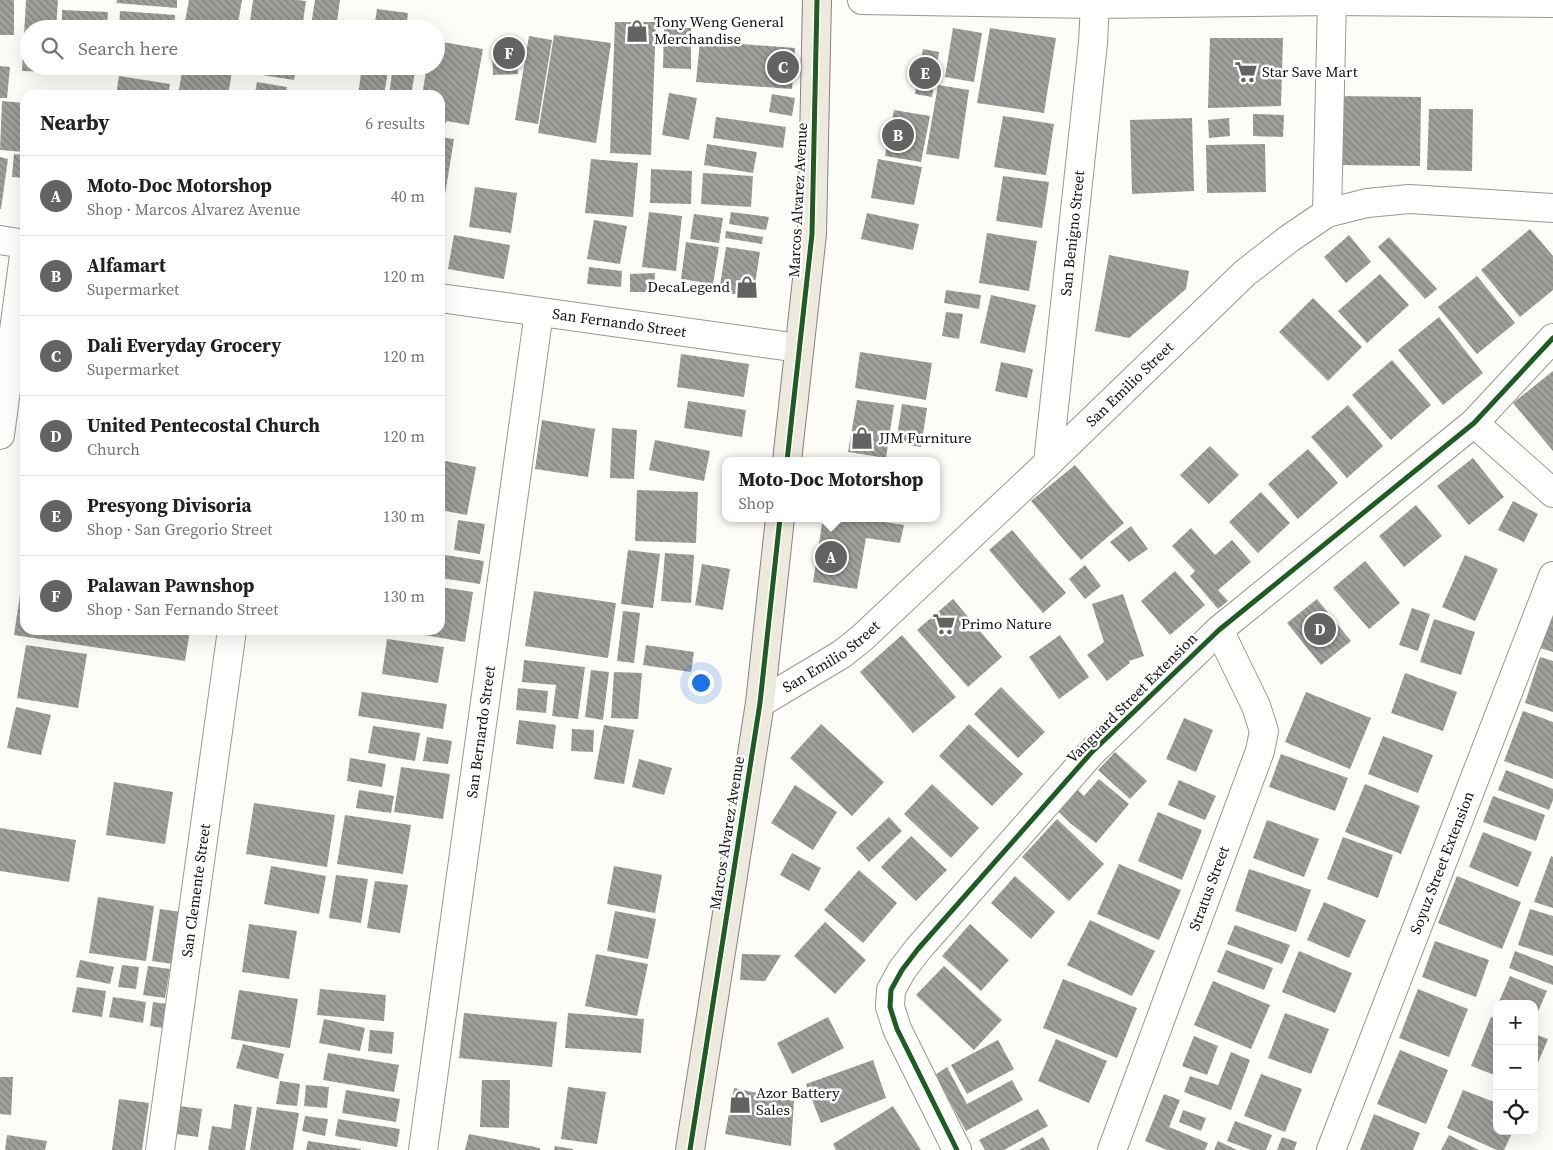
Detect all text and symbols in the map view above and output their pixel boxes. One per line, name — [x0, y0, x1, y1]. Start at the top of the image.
place label: Tony Weng General Merchandise — [654, 11, 784, 49]
shop icon: Tony Weng General Merchandise — [624, 18, 650, 44]
search box — [20, 20, 445, 75]
icon: search — [38, 34, 66, 62]
pin: F — [493, 34, 525, 72]
text: Search here — [78, 35, 178, 61]
pin: C — [767, 48, 799, 86]
pin: E — [909, 54, 941, 92]
supermarket icon: Star Save Mart — [1233, 59, 1259, 85]
place label: Star Save Mart — [1262, 61, 1358, 82]
text: Nearby — [40, 108, 110, 137]
text: 6 results — [365, 112, 425, 134]
pin: B — [882, 116, 914, 154]
street label: Marcos Alvarez Avenue — [783, 122, 812, 278]
street label: San Benigno Street — [1055, 169, 1089, 297]
text: Moto-Doc Motorshop — [87, 172, 272, 198]
text: A — [51, 185, 61, 207]
text: 40 m — [391, 185, 425, 207]
text: Shop · Marcos Alvarez Avenue — [87, 198, 300, 220]
text: Alfamart — [87, 252, 166, 278]
text: B — [51, 265, 61, 287]
text: 120 m — [383, 265, 425, 287]
shop icon: DecaLegend — [734, 274, 760, 300]
place label: DecaLegend — [647, 276, 730, 297]
text: Supermarket — [87, 278, 179, 300]
street label: San Fernando Street — [551, 303, 688, 342]
text: Dali Everyday Grocery — [87, 332, 281, 358]
street label: San Emilio Street — [1081, 337, 1178, 431]
text: C — [51, 345, 61, 367]
text: 120 m — [383, 345, 425, 367]
text: Supermarket — [87, 358, 179, 380]
text: United Pentecostal Church — [87, 412, 320, 438]
text: D — [50, 425, 62, 447]
text: 120 m — [383, 425, 425, 447]
shop icon: JJM Furniture — [849, 425, 875, 451]
place label: JJM Furniture — [878, 427, 972, 448]
text: Church — [87, 438, 140, 460]
popup — [722, 457, 940, 522]
text: Moto-Doc Motorshop — [739, 466, 923, 492]
text: Presyong Divisoria — [87, 492, 252, 518]
text: Shop — [739, 492, 774, 514]
text: E — [51, 505, 61, 527]
text: 130 m — [383, 505, 425, 527]
text: Shop · San Gregorio Street — [87, 518, 273, 540]
pin: A — [815, 538, 847, 576]
text: Palawan Pawnshop — [87, 572, 254, 598]
text: F — [51, 585, 61, 607]
text: 130 m — [383, 585, 425, 607]
text: Shop · San Fernando Street — [87, 598, 278, 620]
pin: D — [1304, 610, 1336, 648]
supermarket icon: Primo Nature — [931, 611, 957, 637]
place label: Primo Nature — [961, 613, 1052, 634]
street label: San Emilio Street — [778, 615, 884, 697]
street label: Vanguard Street Extension — [1062, 628, 1202, 768]
street label: San Bernardo Street — [461, 664, 500, 799]
your location — [688, 670, 714, 696]
street label: Marcos Alvarez Avenue — [704, 754, 749, 911]
street label: Soyuz Street Extension — [1404, 788, 1479, 937]
street label: San Clemente Street — [176, 822, 215, 958]
street label: Stratus Street — [1183, 843, 1234, 933]
map controls — [1493, 1000, 1538, 1135]
button: + — [1493, 1000, 1538, 1045]
button: − — [1493, 1045, 1538, 1090]
place label: Azor Battery Sales — [756, 1082, 840, 1120]
shop icon: Azor Battery Sales — [727, 1089, 753, 1115]
button: locate — [1493, 1090, 1538, 1135]

